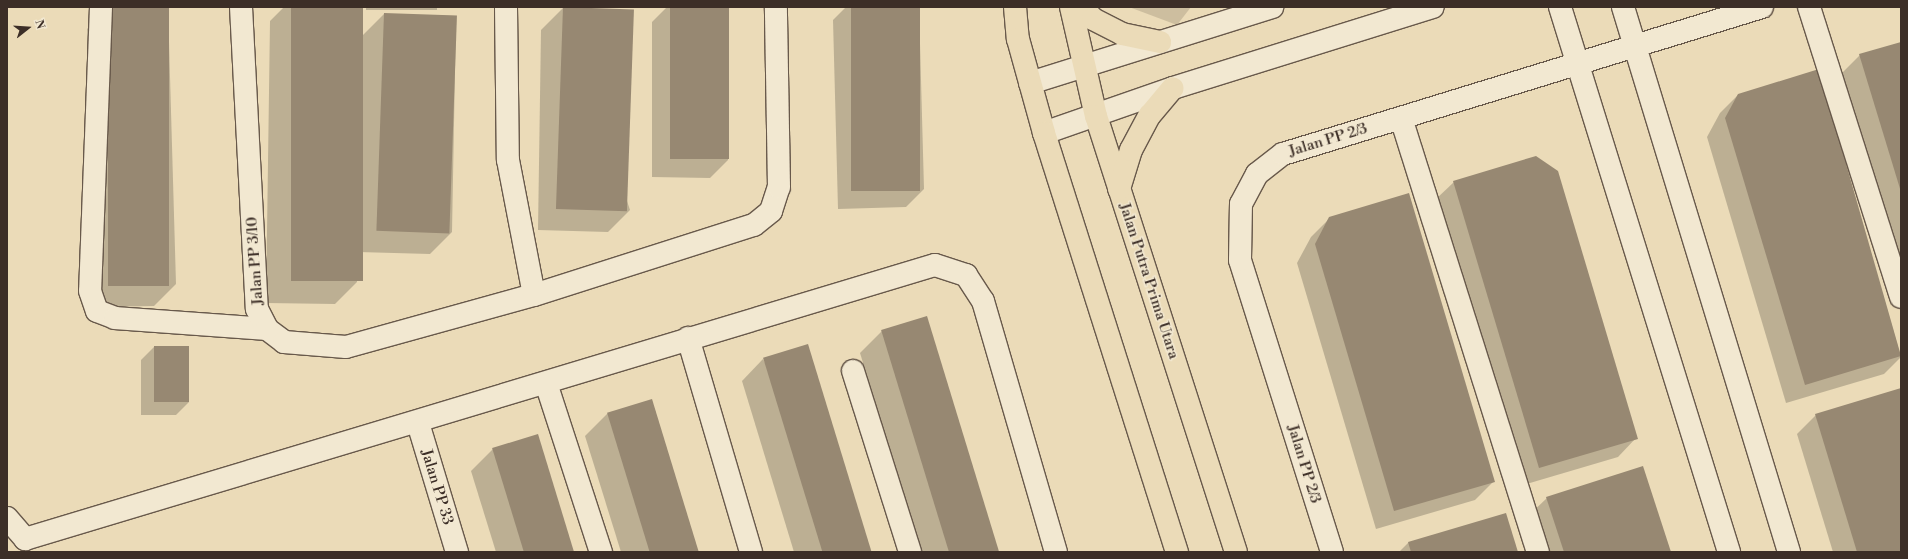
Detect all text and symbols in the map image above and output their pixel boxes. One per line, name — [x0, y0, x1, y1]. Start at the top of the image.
north arrow — [8, 8, 48, 48]
text: N — [32, 18, 47, 31]
street label: Jalan PP 2/3 — [1286, 120, 1370, 160]
street label: Jalan Putra Prima Utara — [1115, 201, 1183, 361]
street label: Jalan PP 3/10 — [243, 216, 267, 306]
street label: Jalan PP 2/3 — [1284, 422, 1324, 506]
street label: Jalan PP 33 — [417, 447, 457, 527]

